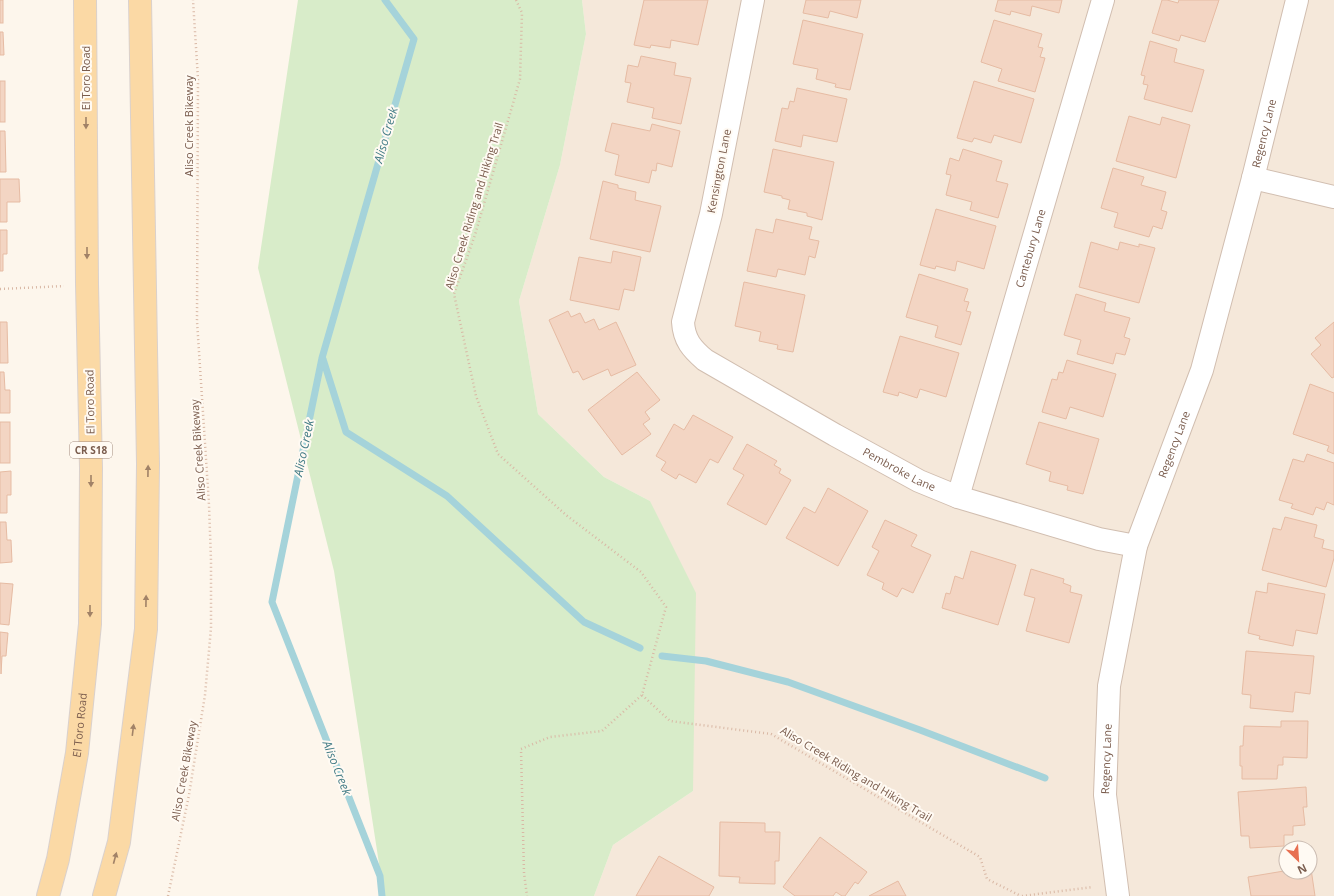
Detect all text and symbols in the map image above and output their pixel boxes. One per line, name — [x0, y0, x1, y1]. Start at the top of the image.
street label: El Toro Road — [78, 46, 93, 110]
street label: Aliso Creek Bikeway — [181, 75, 196, 177]
street label: Regency Lane — [1248, 97, 1279, 169]
water label: Aliso Creek — [369, 104, 402, 166]
one-way arrow — [83, 117, 89, 130]
street label: Aliso Creek Riding and Hiking Trail — [441, 120, 506, 291]
street label: Kensington Lane — [703, 128, 734, 214]
street label: Cantebury Lane — [1012, 207, 1049, 289]
one-way arrow — [84, 247, 90, 260]
street label: El Toro Road — [81, 370, 98, 434]
street label: Aliso Creek Bikeway — [186, 398, 209, 501]
street label: Regency Lane — [1154, 409, 1193, 480]
water label: Aliso Creek — [289, 417, 318, 479]
road number: CR S18 — [70, 442, 112, 458]
street label: Pembroke Lane — [860, 444, 938, 494]
one-way arrow — [145, 464, 151, 477]
one-way arrow — [88, 475, 94, 488]
one-way arrow — [143, 594, 149, 607]
one-way arrow — [87, 605, 93, 618]
street label: El Toro Road — [68, 692, 90, 759]
street label: Aliso Creek Bikeway — [167, 719, 200, 822]
street label: Aliso Creek Riding and Hiking Trail — [778, 722, 935, 825]
street label: Regency Lane — [1097, 723, 1115, 794]
one-way arrow — [130, 724, 136, 736]
water label: Aliso Creek — [318, 737, 357, 799]
north arrow — [1278, 840, 1318, 880]
one-way arrow — [112, 852, 118, 865]
text: N — [1295, 861, 1310, 878]

